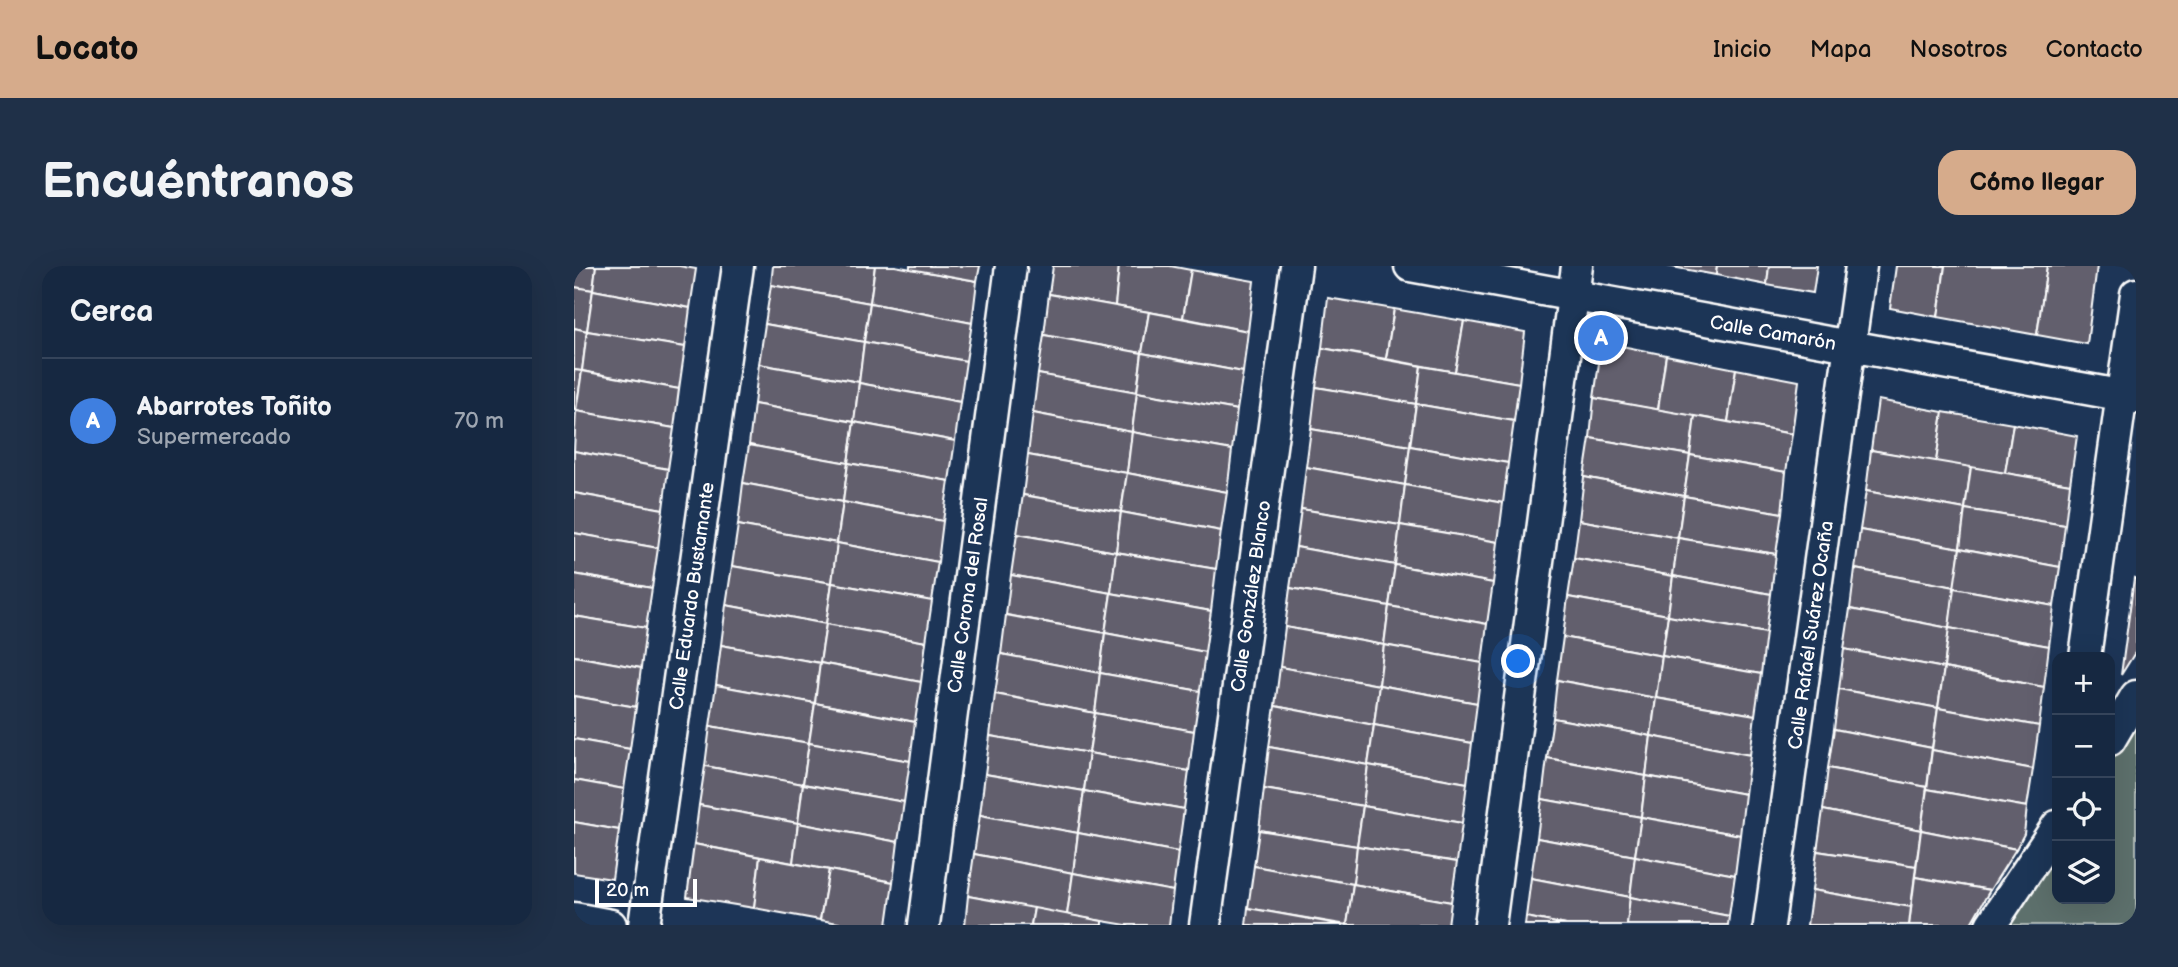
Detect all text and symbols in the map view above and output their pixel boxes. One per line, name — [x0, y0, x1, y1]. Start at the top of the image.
text: Locato — [35, 29, 139, 69]
text: Inicio — [1713, 35, 1772, 64]
text: Mapa — [1810, 35, 1872, 64]
text: Nosotros — [1910, 35, 2007, 64]
text: Contacto — [2045, 35, 2143, 64]
button: Cómo llegar — [1938, 150, 2136, 215]
text: Encuéntranos — [42, 153, 354, 212]
text: Cerca — [70, 294, 153, 330]
street label: Calle Camarón — [1708, 311, 1838, 356]
pin: A — [1578, 312, 1624, 364]
text: Abarrotes Toñito — [137, 392, 332, 423]
text: A — [86, 407, 100, 435]
text: 70 m — [454, 407, 504, 435]
text: Supermercado — [137, 423, 291, 451]
street label: Calle Eduardo Bustamante — [665, 481, 720, 712]
street label: Calle Corona del Rosal — [943, 496, 994, 695]
street label: Calle González Blanco — [1227, 499, 1276, 694]
street label: Calle Rafaél Suárez Ocaña — [1784, 519, 1839, 751]
your location — [1501, 644, 1535, 678]
map controls — [2052, 652, 2115, 904]
button: + — [2052, 652, 2115, 715]
button: − — [2052, 715, 2115, 778]
button: locate — [2052, 778, 2115, 841]
button: layers — [2052, 841, 2115, 904]
scale bar — [595, 876, 696, 908]
text: 20 m — [606, 879, 649, 902]

